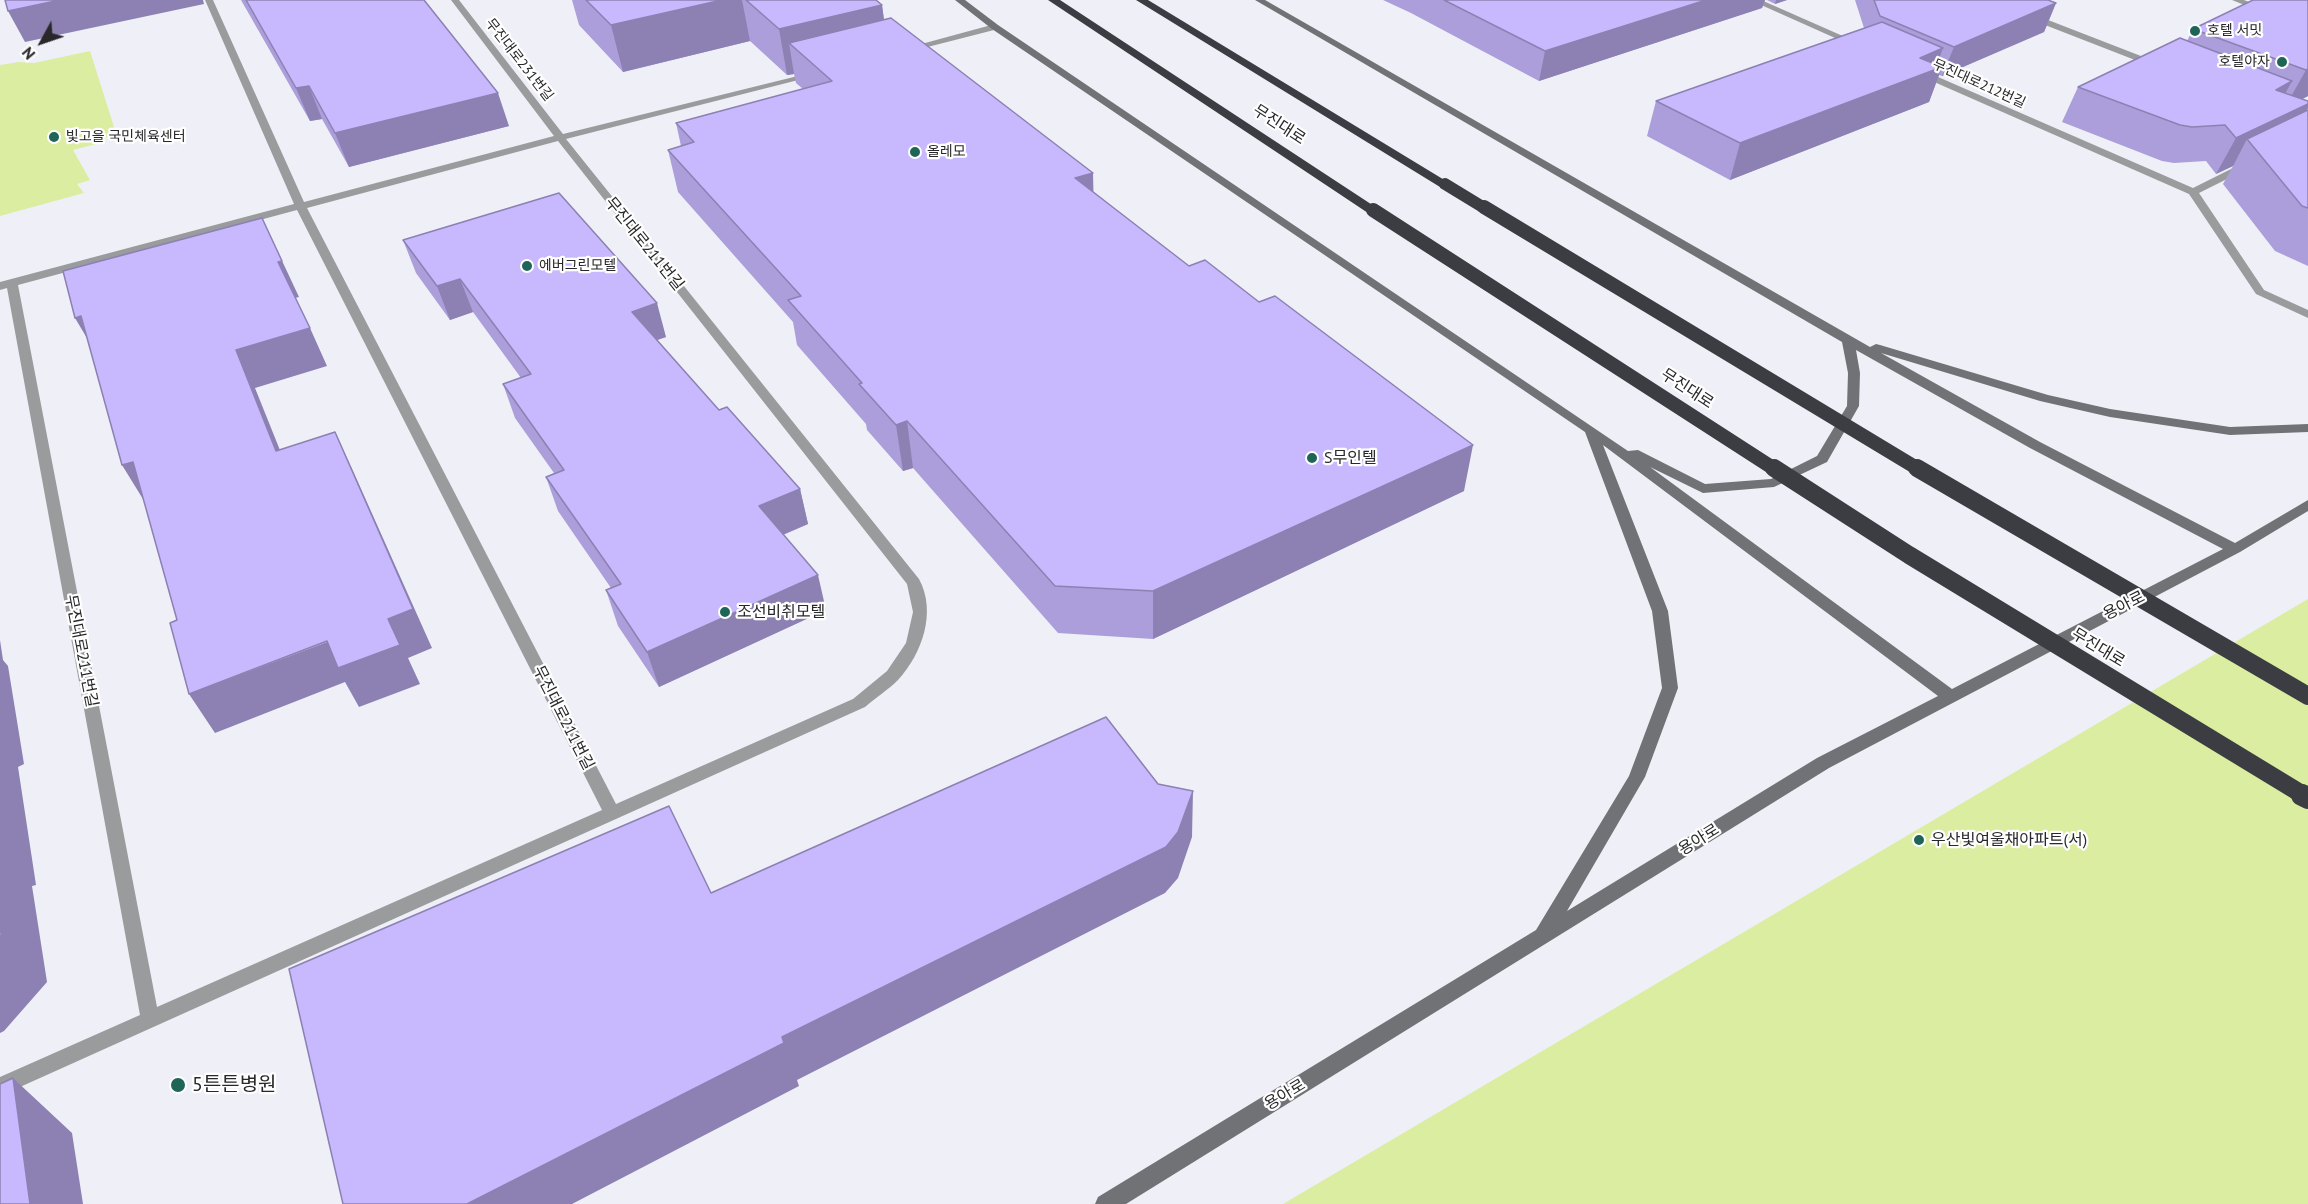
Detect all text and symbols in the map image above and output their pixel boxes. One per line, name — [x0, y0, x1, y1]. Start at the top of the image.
north arrow — [12, 12, 72, 72]
street label: 무진대로231번길 — [482, 15, 556, 105]
place label: 호텔 서밋 — [2207, 23, 2262, 39]
marker: 호텔 서밋 — [2188, 24, 2202, 38]
text: N — [17, 43, 39, 64]
place label: 호텔야자 — [2218, 54, 2270, 70]
marker: 호텔야자 — [2275, 55, 2289, 69]
street label: 무진대로212번길 — [1930, 56, 2028, 112]
street label: 무진대로 — [1249, 101, 1309, 149]
place label: 빛고을 국민체육센터 — [66, 129, 186, 145]
marker: 빛고을 국민체육센터 — [47, 130, 61, 144]
place label: 올레모 — [927, 144, 966, 160]
marker: 올레모 — [908, 145, 922, 159]
street label: 무진대로211번길 — [601, 193, 687, 295]
place label: 에버그린모텔 — [539, 258, 616, 274]
marker: 에버그린모텔 — [520, 259, 534, 273]
street label: 무진대로 — [1657, 365, 1717, 413]
place label: S무인텔 — [1324, 448, 1377, 468]
marker: S무인텔 — [1305, 451, 1319, 465]
street label: 용아로 — [2100, 587, 2148, 625]
street label: 무진대로211번길 — [61, 593, 101, 709]
place label: 조선비취모텔 — [737, 602, 825, 622]
marker: 조선비취모텔 — [718, 605, 732, 619]
street label: 무진대로 — [2068, 625, 2128, 671]
street label: 무진대로211번길 — [528, 663, 598, 773]
street label: 용아로 — [1675, 820, 1723, 860]
place label: 우산빛여울채아파트(서) — [1931, 830, 2087, 850]
marker: 우산빛여울채아파트(서) — [1912, 833, 1926, 847]
place label: 5튼튼병원 — [192, 1073, 276, 1097]
street label: 용아로 — [1261, 1075, 1309, 1115]
marker: 5튼튼병원 — [169, 1076, 187, 1094]

